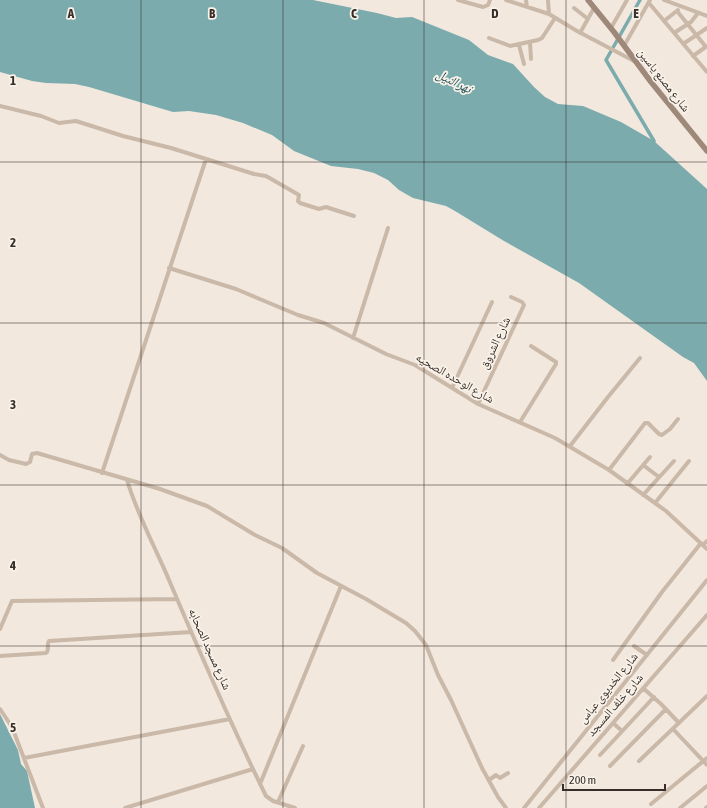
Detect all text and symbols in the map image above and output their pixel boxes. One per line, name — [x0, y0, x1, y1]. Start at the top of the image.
text: A — [67, 6, 75, 21]
text: B — [209, 6, 216, 21]
text: C — [351, 6, 357, 21]
text: D — [491, 6, 499, 21]
text: E — [633, 6, 639, 21]
street label: شارع مصنع ياسين — [634, 46, 693, 115]
water label: نهر النيل — [433, 66, 476, 98]
text: 1 — [10, 73, 16, 88]
text: 2 — [10, 235, 16, 250]
street label: شارع الشروق — [477, 315, 514, 372]
street label: شارع الوحده الصحيه — [413, 350, 497, 407]
text: 3 — [10, 397, 16, 412]
text: 4 — [9, 558, 16, 573]
street label: شارع مسجد الصحابه — [185, 606, 234, 692]
street label: شارع الخديوى عباس — [575, 650, 642, 727]
street label: شارع خلف المسجد — [584, 671, 647, 740]
text: 5 — [10, 720, 16, 735]
scale bar — [563, 766, 665, 792]
text: 200 m — [569, 773, 596, 787]

